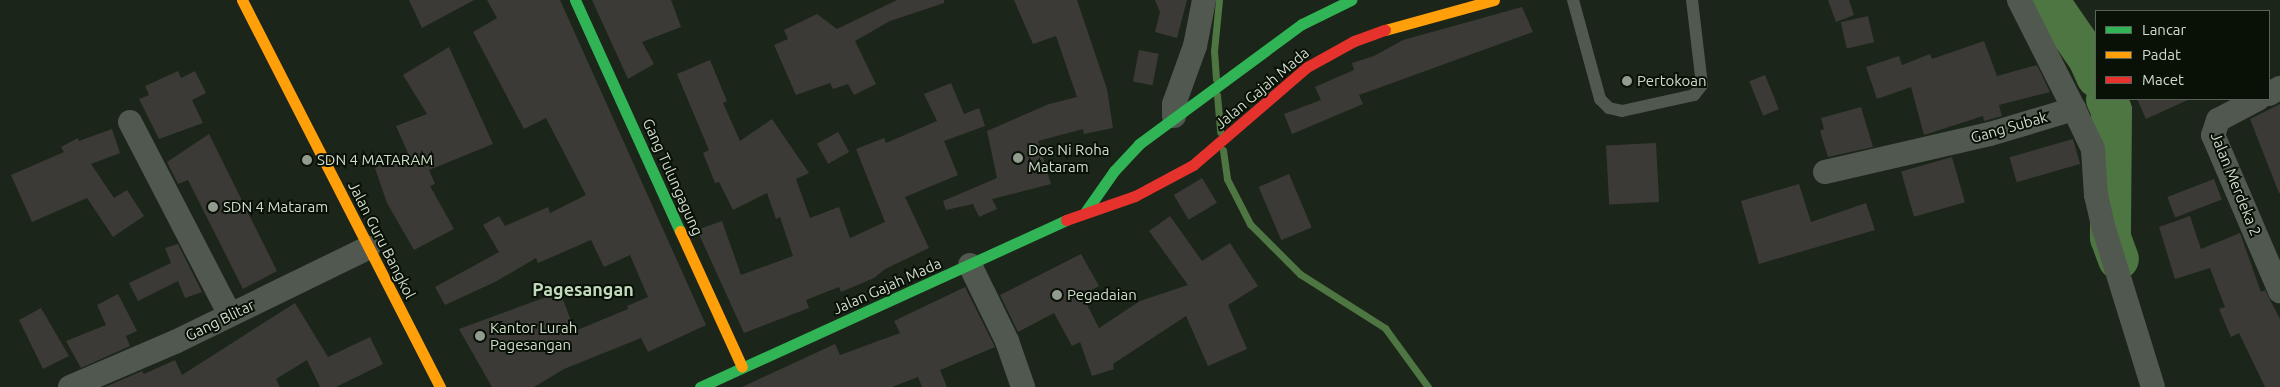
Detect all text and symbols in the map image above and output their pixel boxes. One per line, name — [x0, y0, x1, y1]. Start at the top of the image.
legend — [2095, 10, 2270, 100]
text: Lancar — [2142, 21, 2186, 38]
street label: Jalan Gajah Mada — [1211, 44, 1313, 132]
text: Padat — [2142, 46, 2181, 63]
text: Macet — [2142, 71, 2184, 88]
place label: Pertokoan — [1637, 72, 1707, 90]
marker: Pertokoan — [1621, 75, 1633, 87]
street label: Gang Subak — [1969, 107, 2049, 147]
street label: Gang Tulungagung — [639, 116, 707, 238]
street label: Jalan Merdeka 2 — [2207, 130, 2265, 238]
place label: Dos Ni Roha Mataram — [1028, 140, 1109, 175]
place label: SDN 4 MATARAM — [317, 151, 433, 169]
marker: Dos Ni Roha Mataram — [1012, 152, 1024, 164]
marker: SDN 4 MATARAM — [301, 154, 313, 166]
street label: Jalan Guru Bangkol — [345, 178, 419, 302]
place label: SDN 4 Mataram — [223, 198, 328, 216]
marker: SDN 4 Mataram — [207, 201, 219, 213]
street label: Jalan Gajah Mada — [830, 254, 944, 318]
district label: Pagesangan — [532, 278, 634, 300]
place label: Pegadaian — [1067, 286, 1137, 304]
marker: Pegadaian — [1051, 289, 1063, 301]
street label: Gang Blitar — [183, 296, 257, 344]
place label: Kantor Lurah Pagesangan — [490, 318, 577, 353]
marker: Kantor Lurah Pagesangan — [474, 330, 486, 342]

